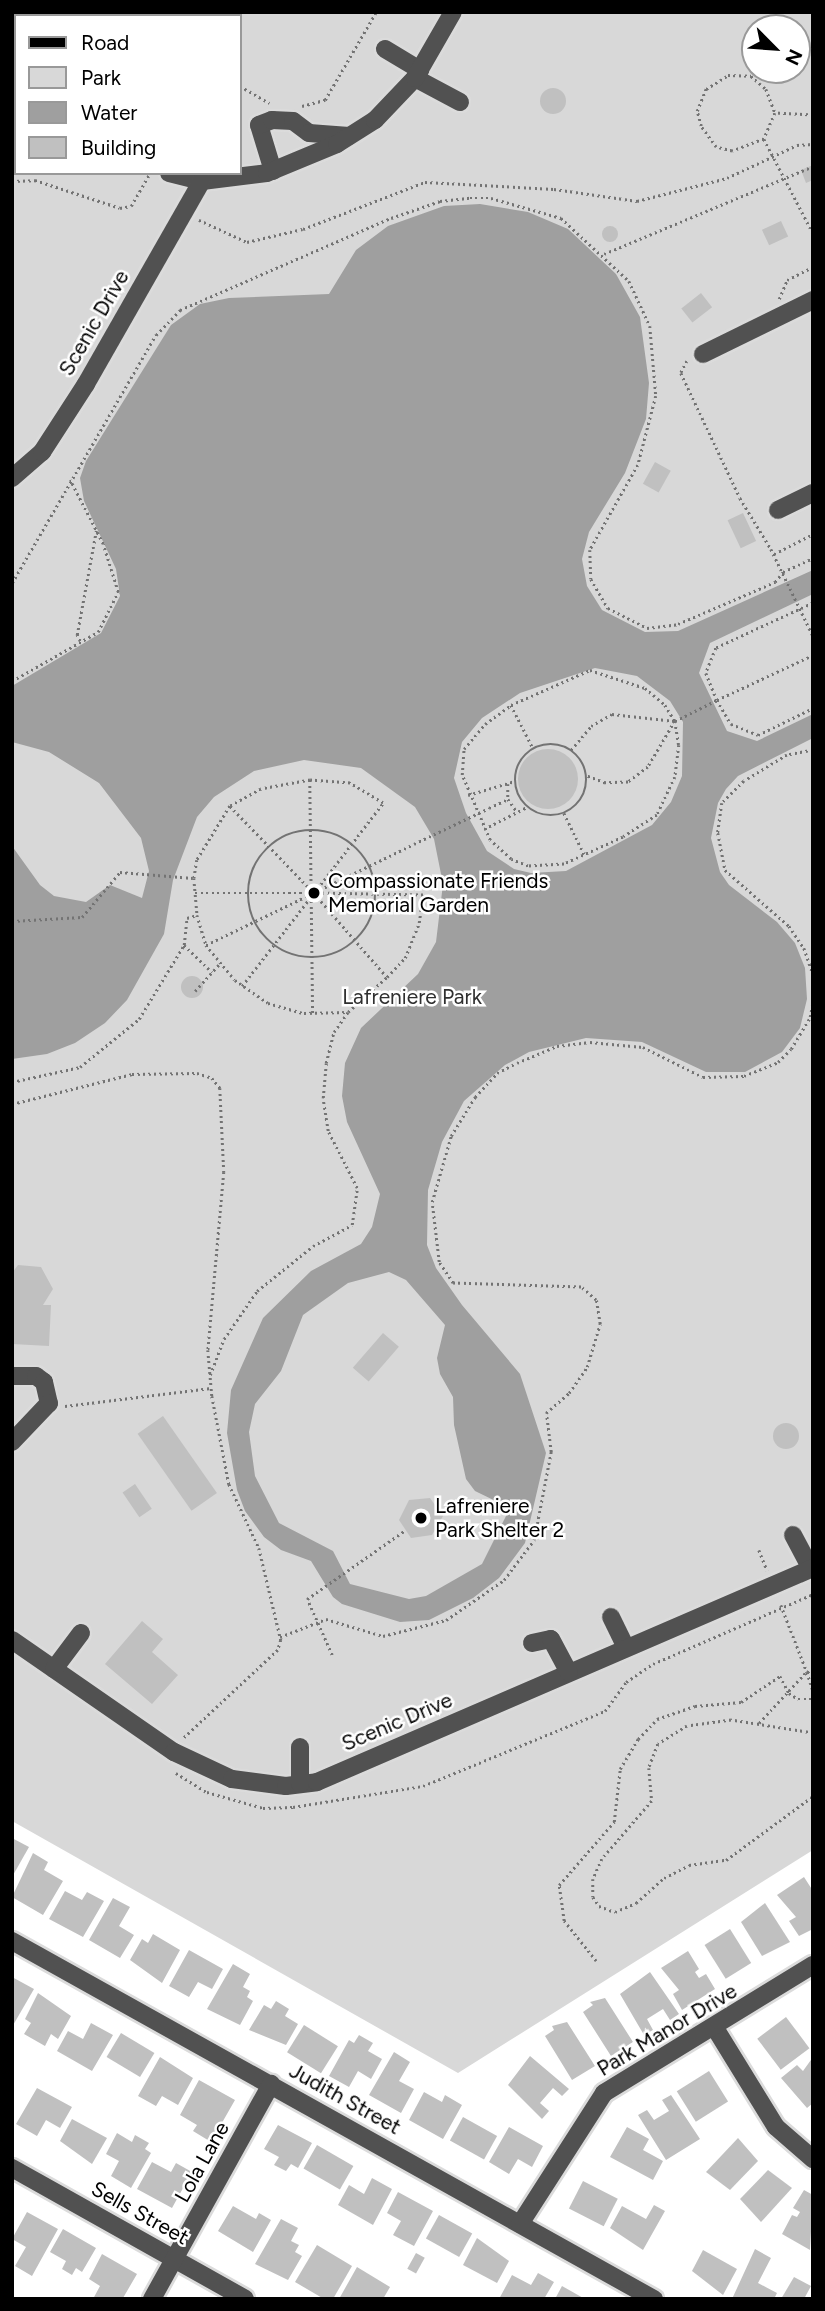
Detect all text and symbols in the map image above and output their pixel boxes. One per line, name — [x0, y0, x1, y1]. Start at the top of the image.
legend — [14, 14, 242, 175]
north arrow — [741, 14, 811, 84]
text: Road — [81, 30, 129, 55]
text: N — [780, 46, 807, 69]
text: Park — [81, 65, 121, 90]
text: Water — [81, 100, 137, 125]
text: Building — [81, 135, 156, 160]
street label: Scenic Drive — [54, 266, 134, 380]
place label: Compassionate Friends Memorial Garden — [328, 868, 548, 918]
marker: Compassionate Friends Memorial Garden — [306, 885, 322, 901]
park label: Lafreniere Park — [342, 984, 482, 1010]
place label: Lafreniere Park Shelter 2 — [435, 1493, 564, 1543]
marker: Lafreniere Park Shelter 2 — [413, 1510, 429, 1526]
street label: Scenic Drive — [338, 1687, 456, 1757]
street label: Park Manor Drive — [593, 1978, 741, 2082]
street label: Judith Street — [285, 2058, 405, 2140]
street label: Lola Lane — [170, 2117, 234, 2207]
street label: Sells Street — [87, 2176, 193, 2250]

